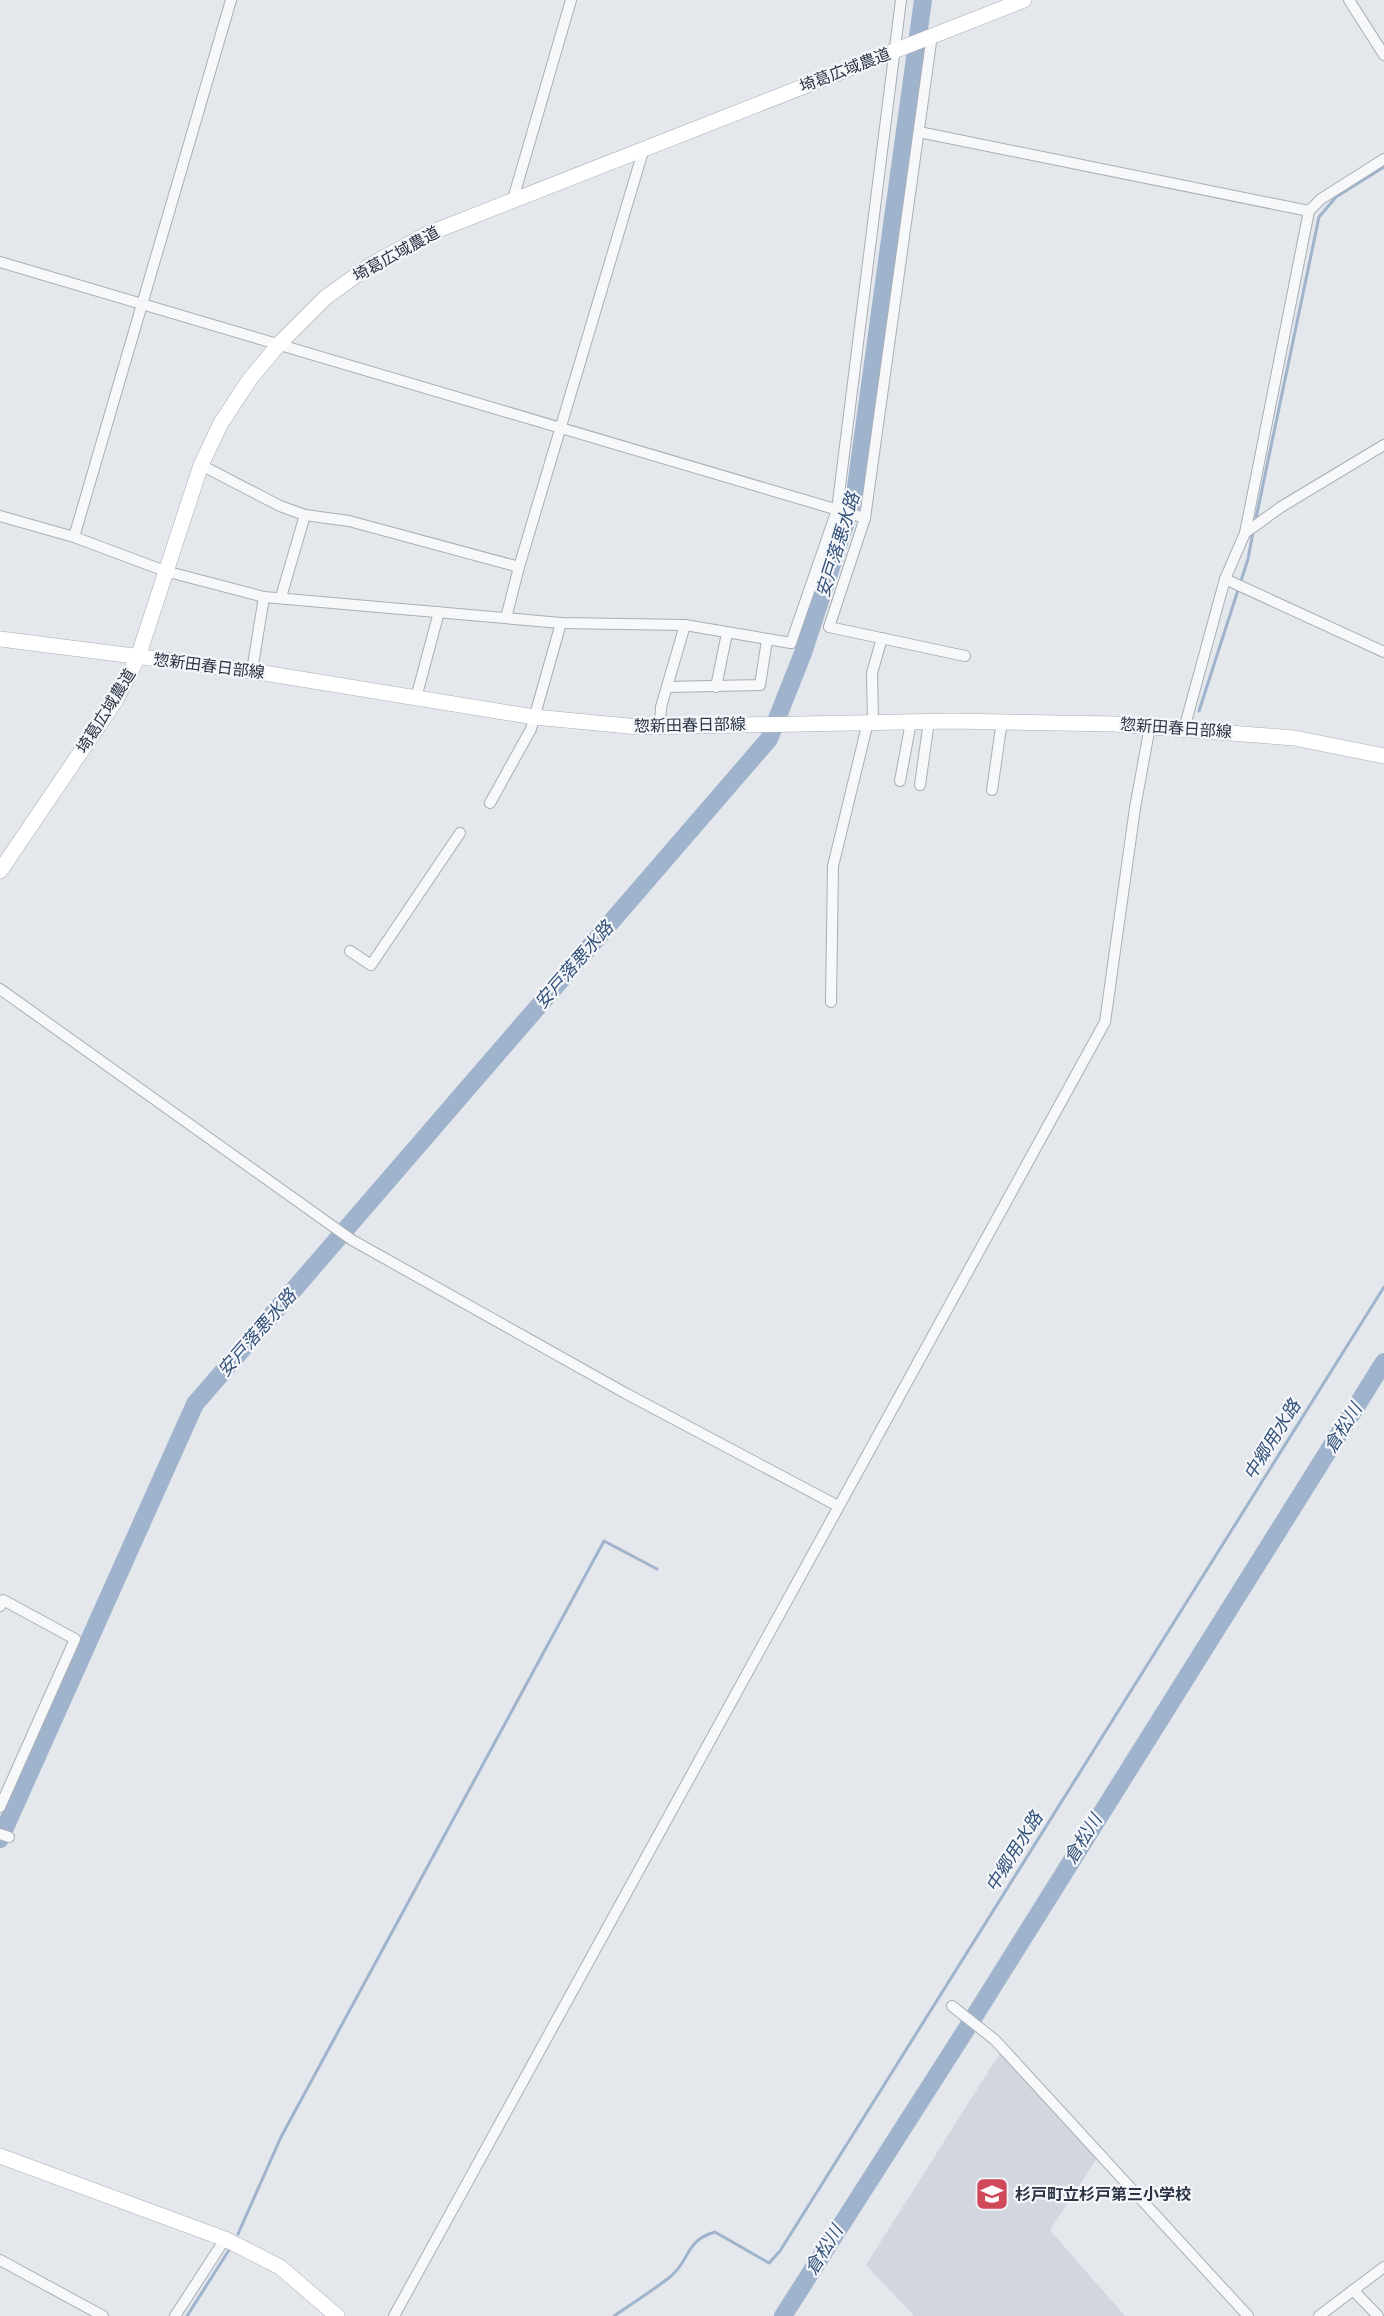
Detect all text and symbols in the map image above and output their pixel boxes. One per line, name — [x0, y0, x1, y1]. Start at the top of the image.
street label: 埼葛広域農道 — [797, 45, 893, 95]
street label: 埼葛広域農道 — [350, 223, 442, 285]
water label: 安戸落悪水路 — [813, 489, 864, 600]
street label: 惣新田春日部線 — [152, 651, 266, 681]
street label: 埼葛広域農道 — [73, 666, 139, 756]
street label: 惣新田春日部線 — [634, 716, 746, 734]
street label: 惣新田春日部線 — [1120, 716, 1232, 740]
water label: 安戸落悪水路 — [531, 916, 618, 1012]
water label: 安戸落悪水路 — [214, 1284, 301, 1380]
water label: 中郷用水路 — [1240, 1395, 1305, 1483]
water label: 倉松川 — [1320, 1398, 1367, 1456]
water label: 中郷用水路 — [982, 1807, 1047, 1895]
water label: 倉松川 — [1060, 1809, 1107, 1867]
school or university icon: 杉戸町立杉戸第三小学校 — [974, 2176, 1010, 2212]
place label: 杉戸町立杉戸第三小学校 — [1015, 2186, 1191, 2203]
water label: 倉松川 — [801, 2220, 848, 2278]

